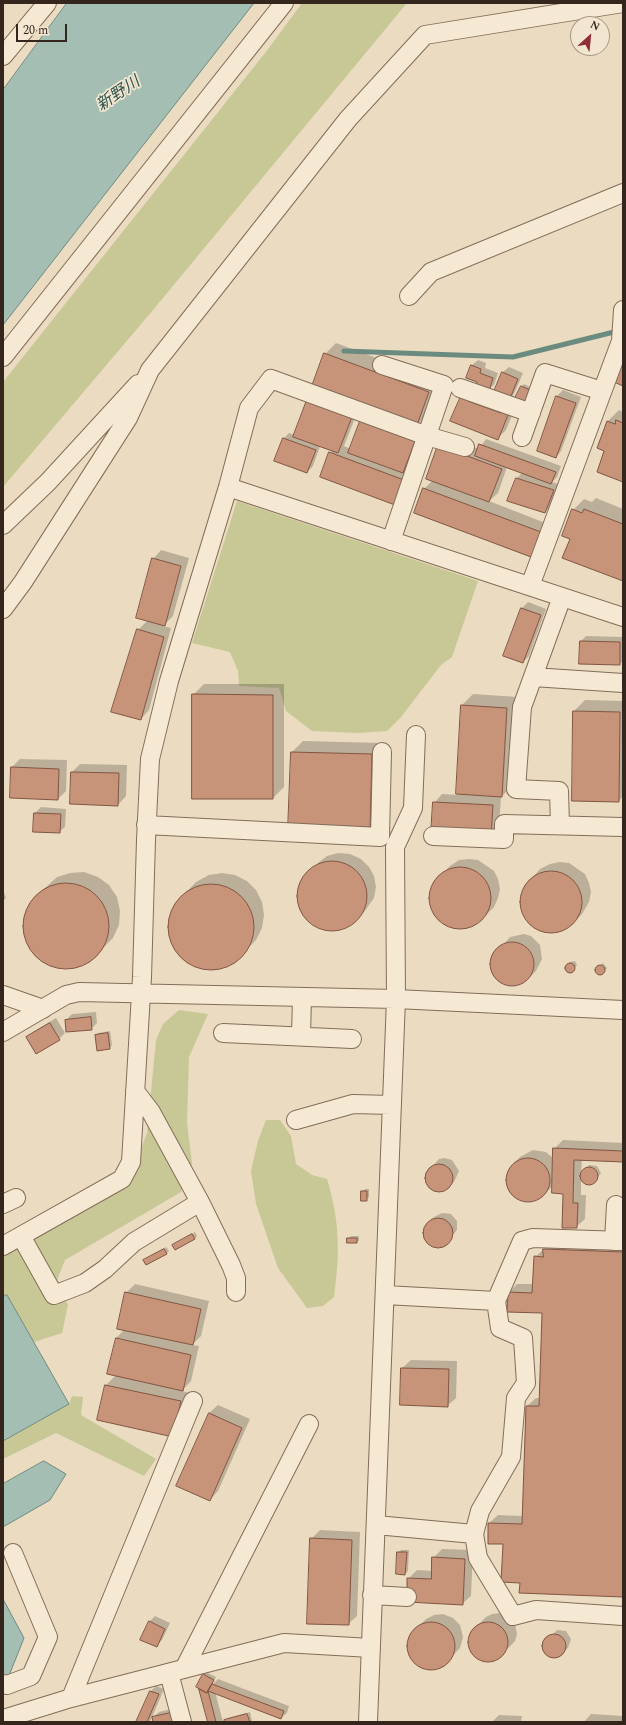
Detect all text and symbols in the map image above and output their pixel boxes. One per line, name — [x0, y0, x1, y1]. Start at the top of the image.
scale bar — [18, 16, 69, 42]
north arrow — [570, 16, 610, 56]
text: N — [587, 16, 603, 35]
text: 20 m — [23, 21, 48, 40]
water label: 新野川 — [94, 74, 144, 116]

